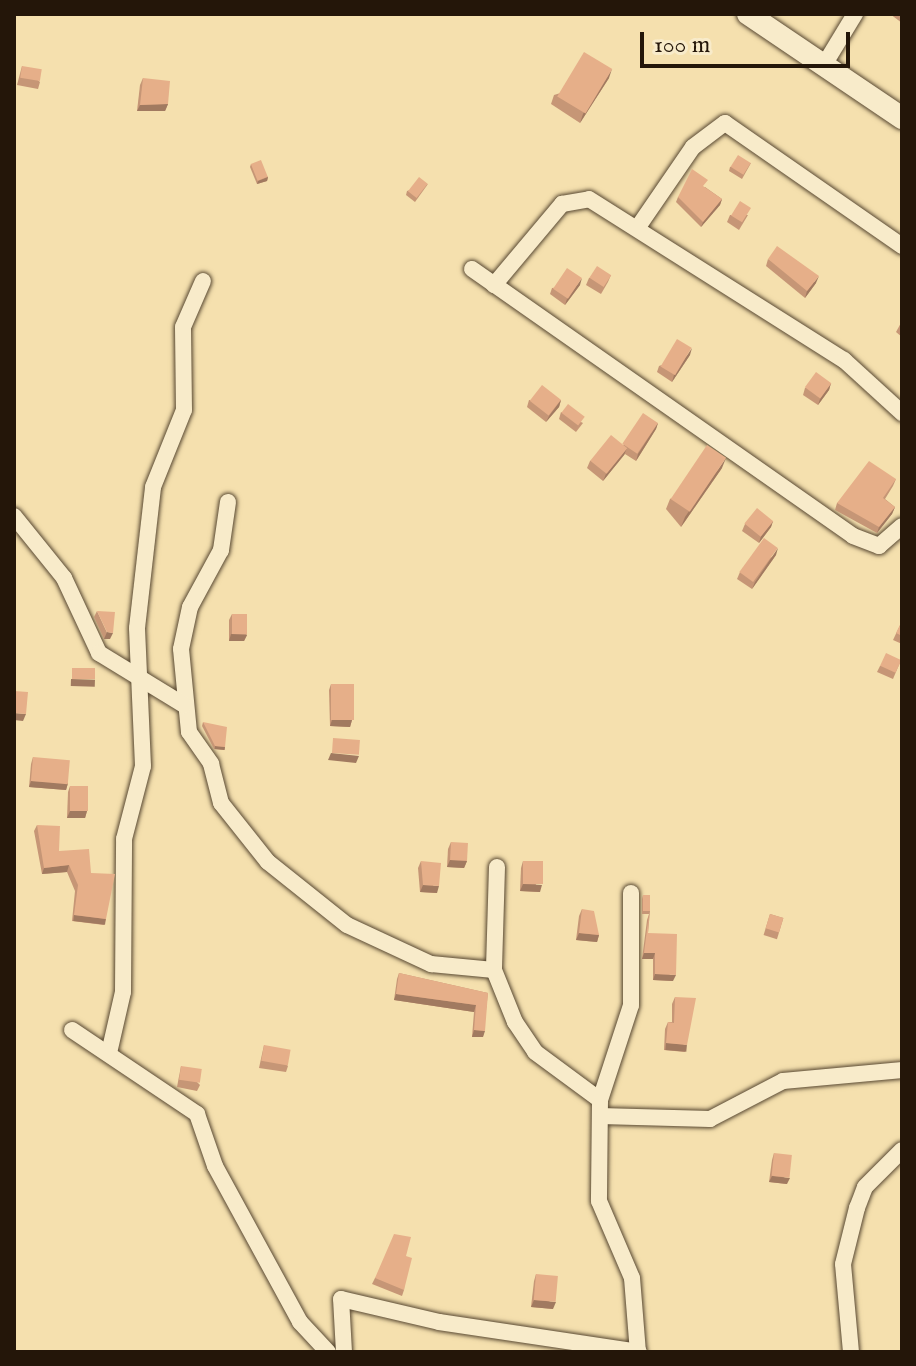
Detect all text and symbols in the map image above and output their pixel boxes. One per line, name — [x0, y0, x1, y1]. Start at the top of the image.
scale bar — [644, 16, 854, 66]
text: 100 m — [654, 30, 710, 61]

